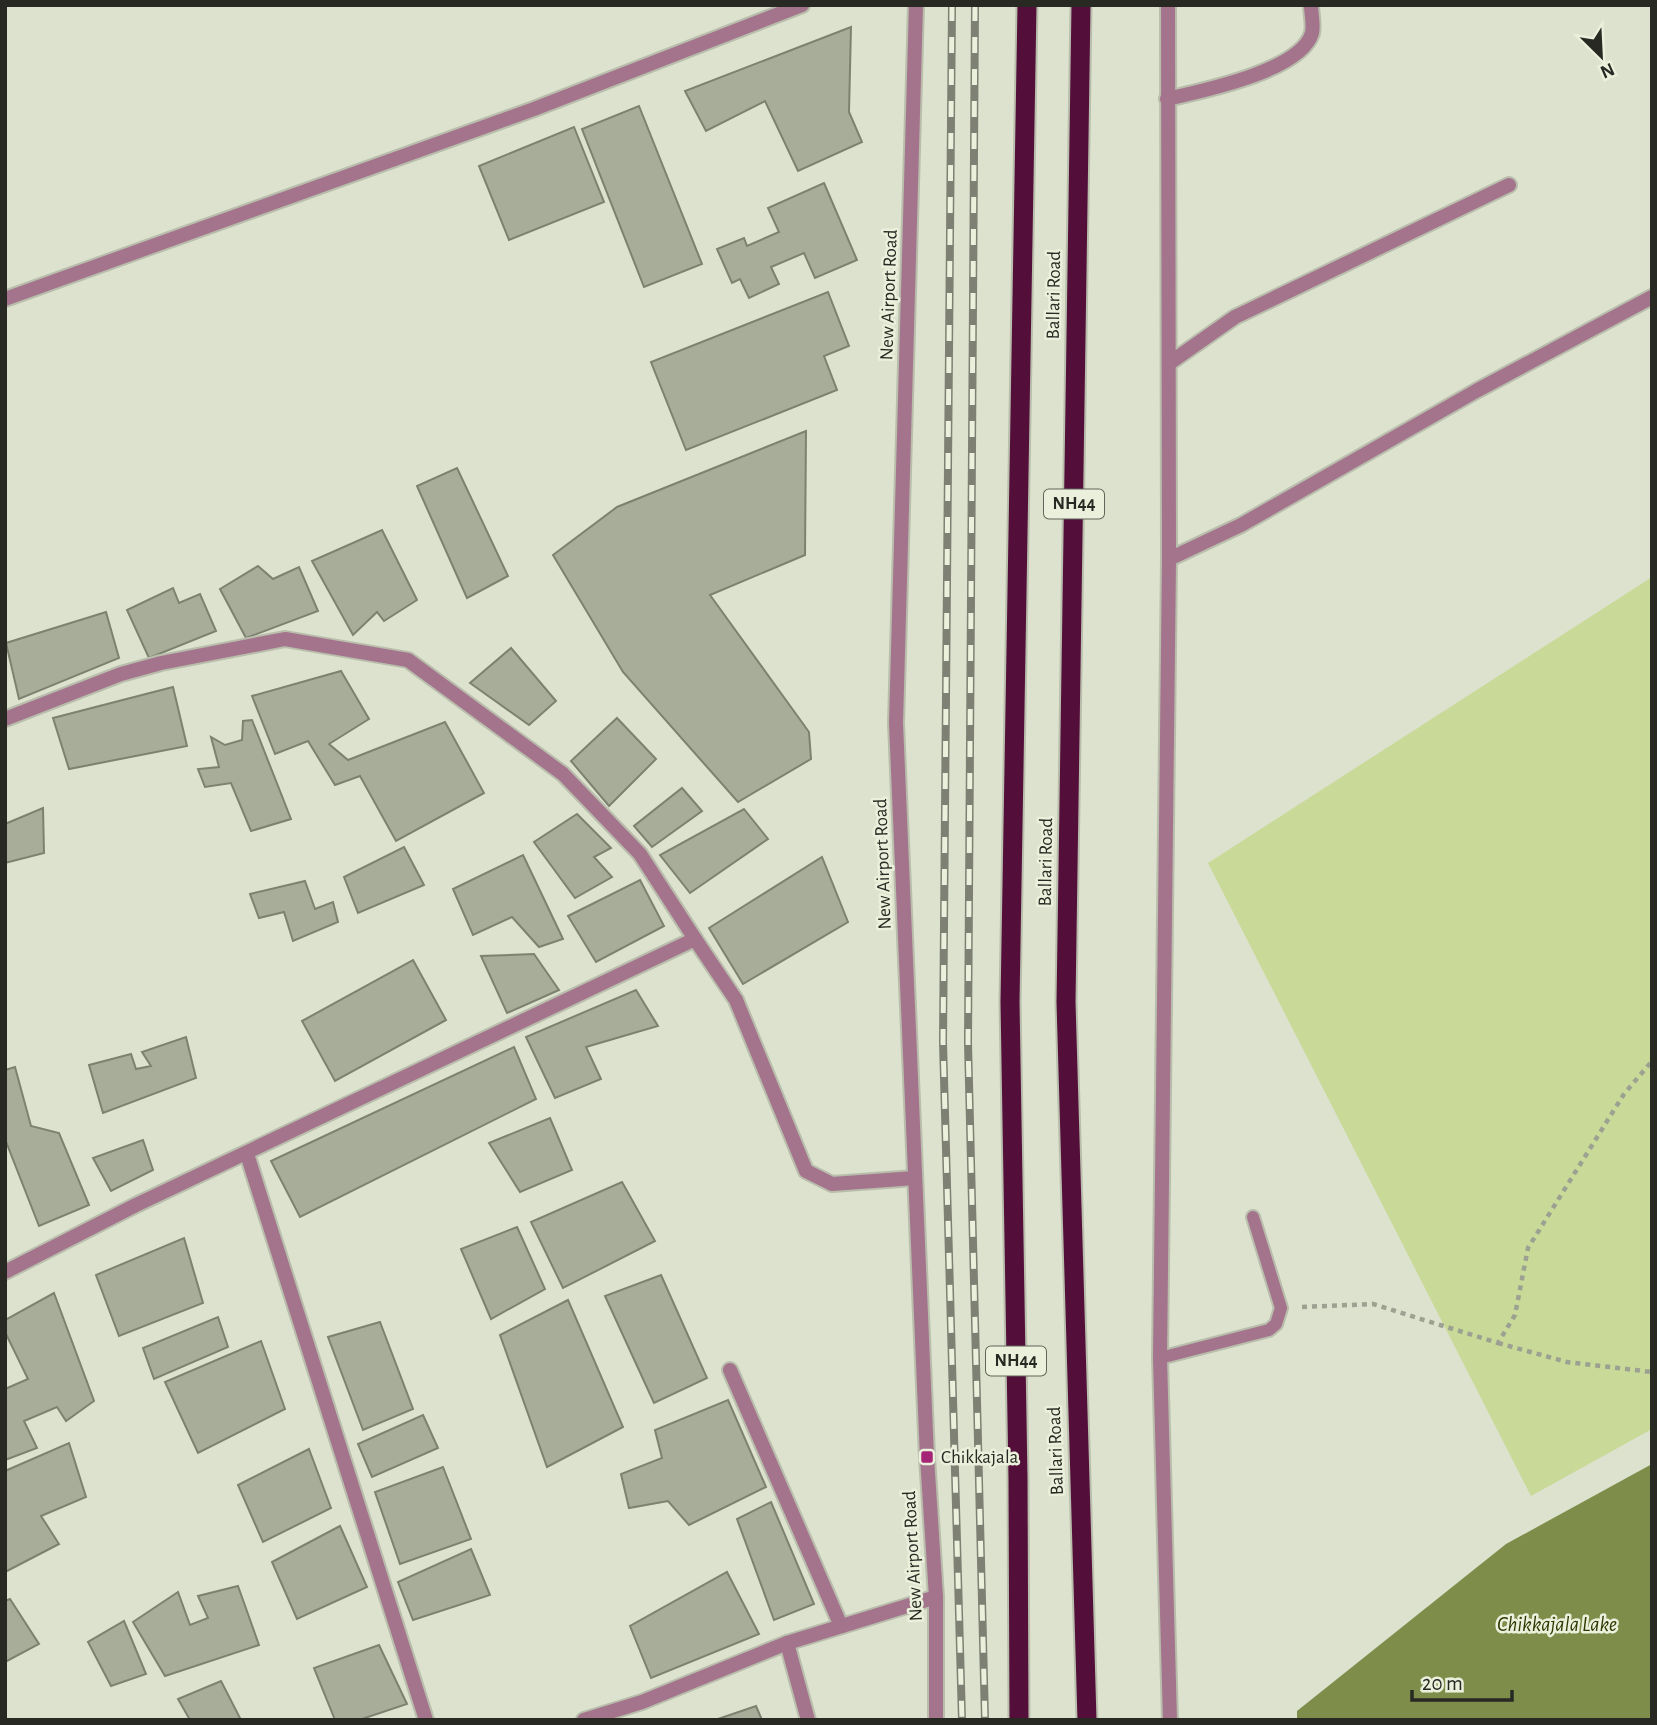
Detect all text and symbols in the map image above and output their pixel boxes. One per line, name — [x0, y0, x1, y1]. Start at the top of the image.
north arrow — [1566, 21, 1636, 91]
text: N — [1597, 59, 1617, 82]
street label: New Airport Road — [877, 229, 901, 361]
street label: Ballari Road — [1044, 250, 1064, 339]
road number: NH44 — [1044, 490, 1104, 518]
street label: New Airport Road — [871, 798, 895, 930]
street label: Ballari Road — [1036, 817, 1056, 906]
road number: NH44 — [986, 1346, 1046, 1376]
street label: Ballari Road — [1045, 1406, 1067, 1496]
place label: Chikkajala — [941, 1448, 1019, 1467]
marker: Chikkajala — [919, 1449, 935, 1465]
street label: New Airport Road — [900, 1490, 926, 1622]
water label: Chikkajala Lake — [1497, 1614, 1617, 1635]
scale bar — [1412, 1658, 1512, 1702]
text: 20 m — [1422, 1673, 1463, 1694]

